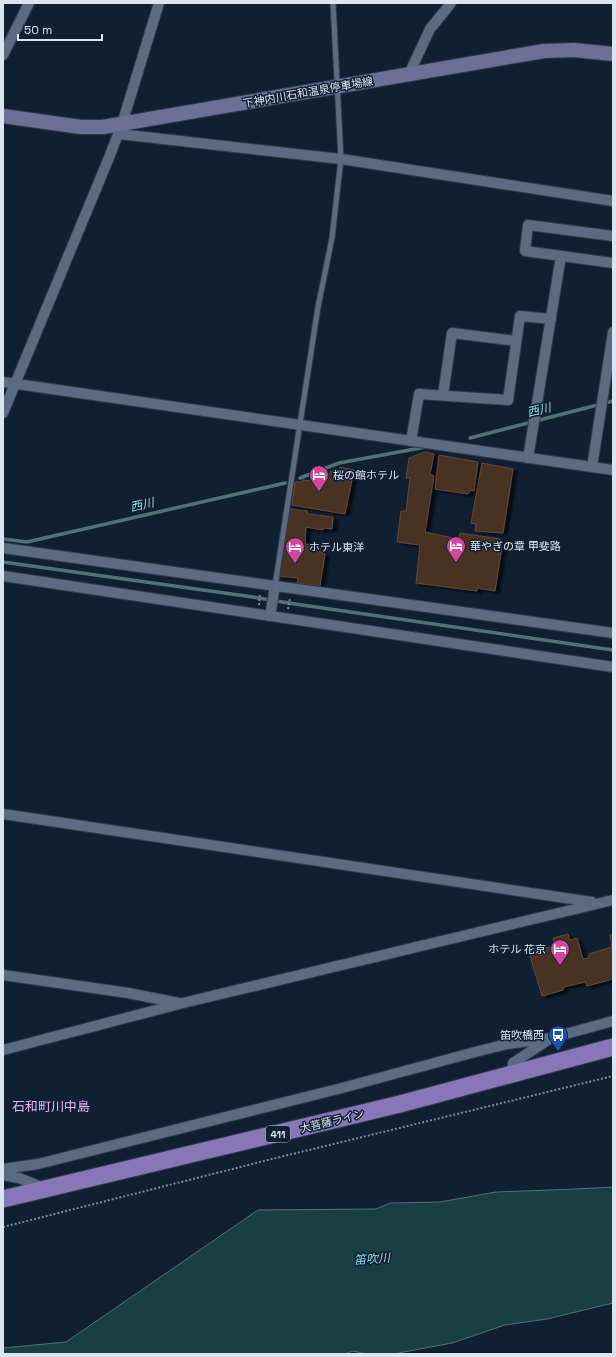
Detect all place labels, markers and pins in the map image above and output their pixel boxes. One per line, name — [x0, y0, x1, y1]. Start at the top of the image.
hotel icon: 桜の館ホテル — [308, 464, 330, 492]
place label: 桜の館ホテル — [333, 468, 399, 482]
hotel icon: 華やぎの章 甲斐路 — [445, 535, 467, 563]
hotel icon: ホテル東洋 — [284, 536, 306, 564]
place label: 華やぎの章 甲斐路 — [470, 539, 561, 553]
place label: ホテル東洋 — [309, 540, 364, 554]
hotel icon: ホテル 花京 — [549, 938, 571, 966]
place label: ホテル 花京 — [488, 942, 546, 956]
bus stop icon: 笛吹橋西 — [547, 1024, 569, 1052]
place label: 笛吹橋西 — [500, 1028, 544, 1042]

